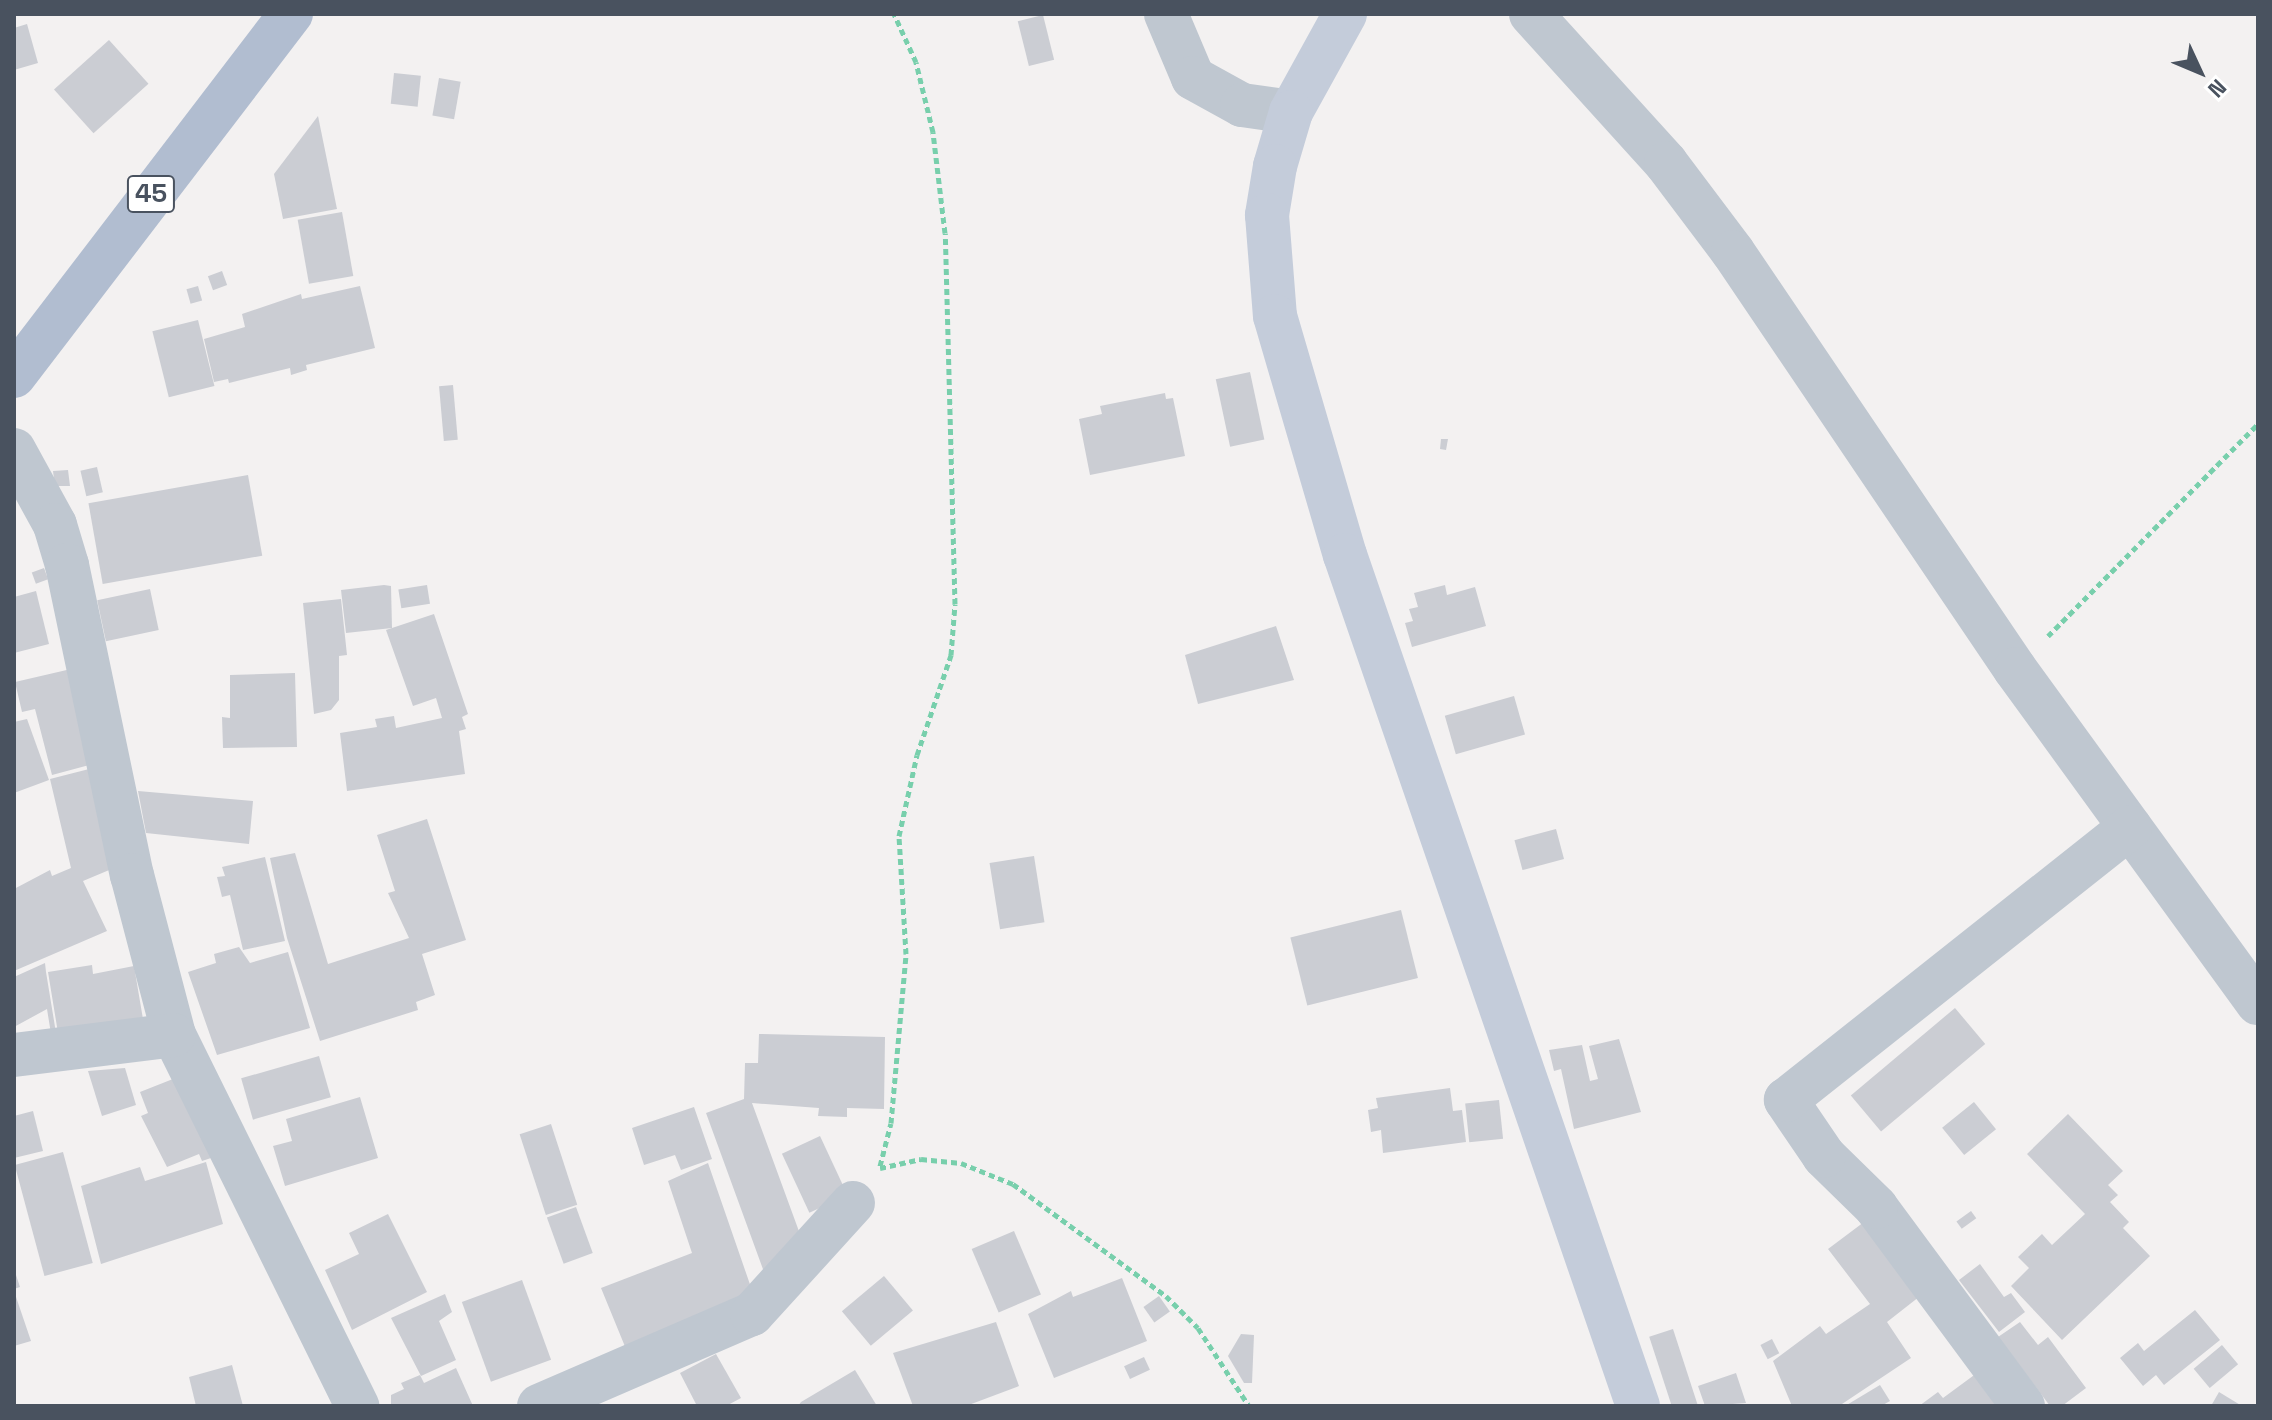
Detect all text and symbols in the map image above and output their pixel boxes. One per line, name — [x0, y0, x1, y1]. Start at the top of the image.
north arrow — [2160, 32, 2240, 112]
text: N — [2202, 74, 2232, 104]
road number: 45 — [125, 172, 177, 216]

